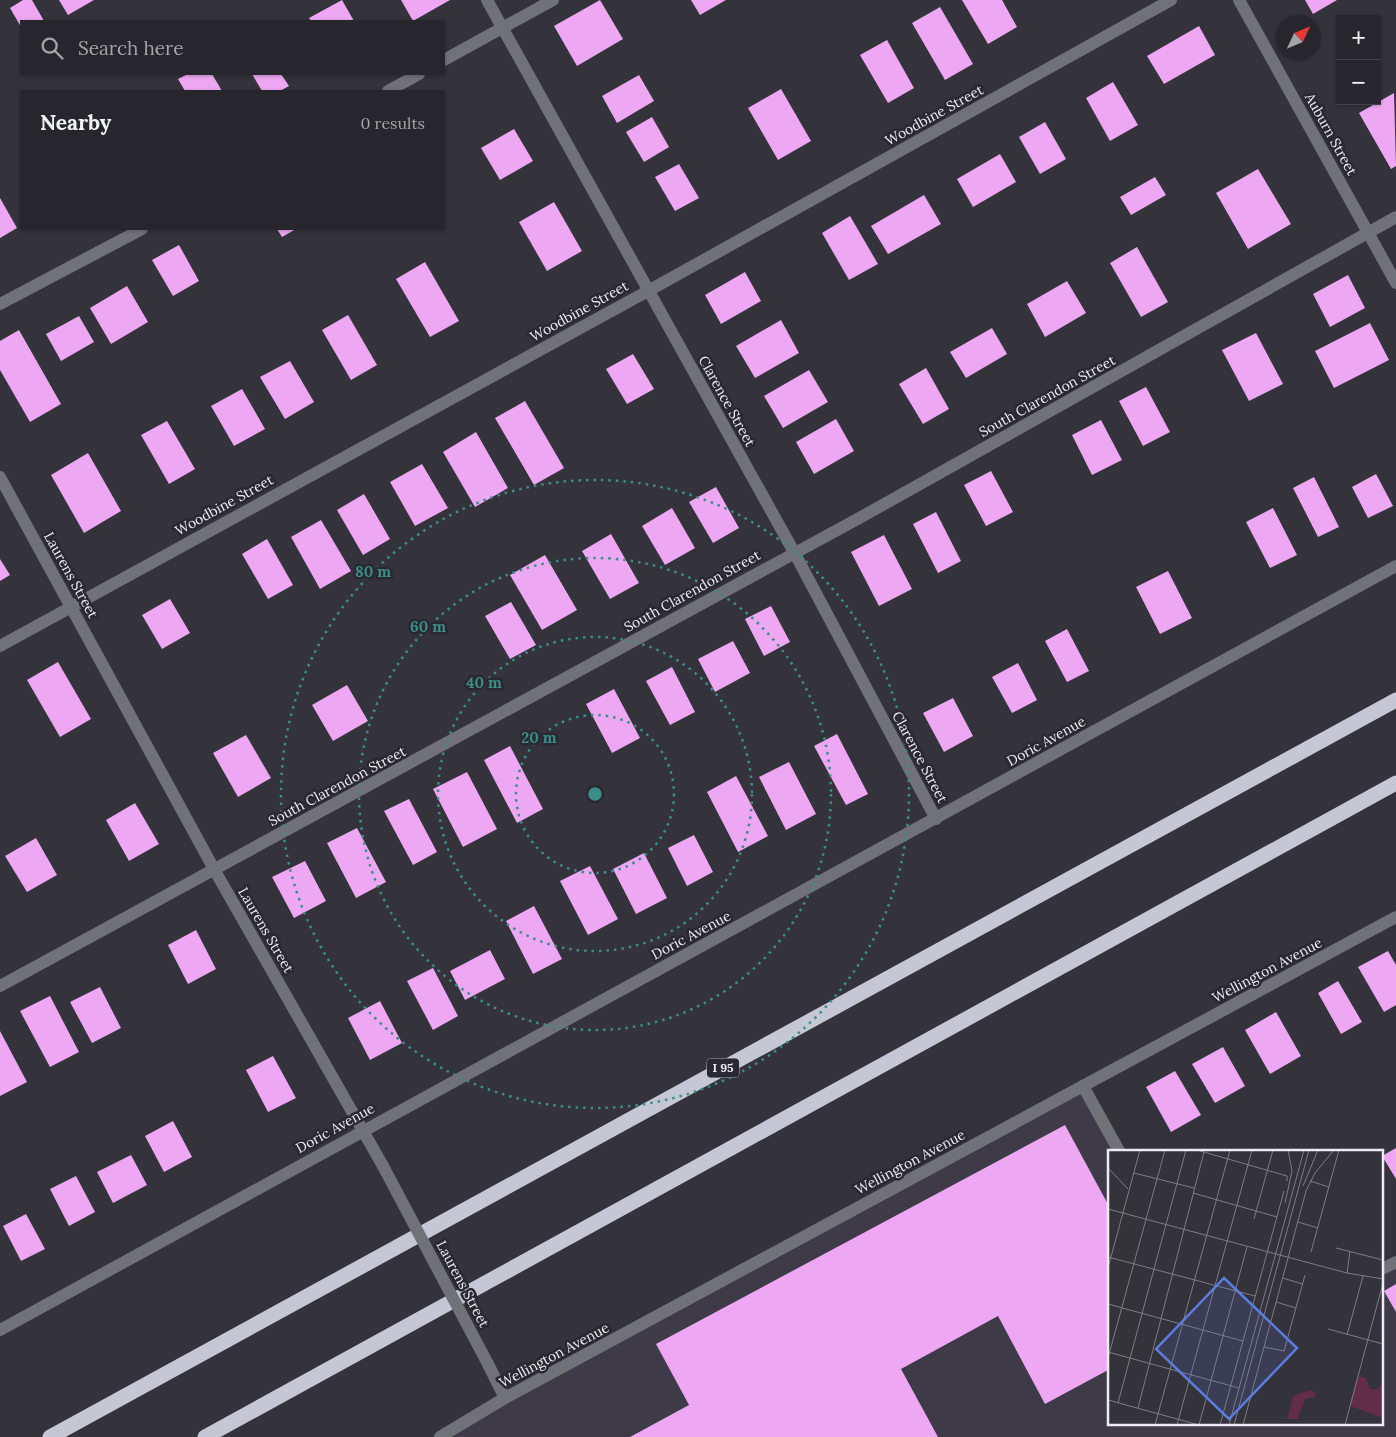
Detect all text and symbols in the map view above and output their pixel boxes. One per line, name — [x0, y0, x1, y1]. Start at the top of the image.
north arrow — [1276, 15, 1321, 60]
map controls — [1336, 15, 1381, 105]
button: + — [1336, 15, 1381, 60]
search box — [20, 20, 445, 75]
icon: search — [38, 34, 66, 62]
text: Search here — [78, 36, 184, 60]
button: − — [1336, 60, 1381, 105]
street label: Woodbine Street — [882, 80, 987, 149]
street label: Auburn Street — [1300, 89, 1361, 179]
text: Nearby — [40, 109, 111, 136]
text: 0 results — [360, 113, 425, 133]
street label: Woodbine Street — [527, 276, 632, 345]
street label: South Clarendon Street — [976, 351, 1119, 441]
street label: Clarence Street — [695, 352, 760, 450]
street label: Woodbine Street — [172, 470, 277, 539]
street label: Laurens Street — [40, 529, 102, 622]
street label: South Clarendon Street — [621, 546, 764, 636]
text: 80 m — [355, 562, 391, 581]
text: 60 m — [410, 617, 446, 636]
text: 40 m — [466, 673, 502, 692]
street label: Clarence Street — [888, 708, 952, 806]
street label: Doric Avenue — [1003, 712, 1089, 770]
text: 20 m — [521, 728, 557, 747]
street label: South Clarendon Street — [265, 742, 409, 830]
centre of rings — [586, 785, 604, 803]
street label: Laurens Street — [234, 884, 298, 976]
street label: Doric Avenue — [648, 906, 734, 963]
street label: Wellington Avenue — [1209, 933, 1325, 1007]
road number: I 95 — [707, 1058, 739, 1078]
street label: Doric Avenue — [292, 1099, 378, 1157]
street label: Wellington Avenue — [852, 1125, 968, 1199]
inset map — [1108, 1150, 1384, 1424]
street label: Laurens Street — [433, 1237, 494, 1331]
street label: Wellington Avenue — [496, 1318, 612, 1392]

